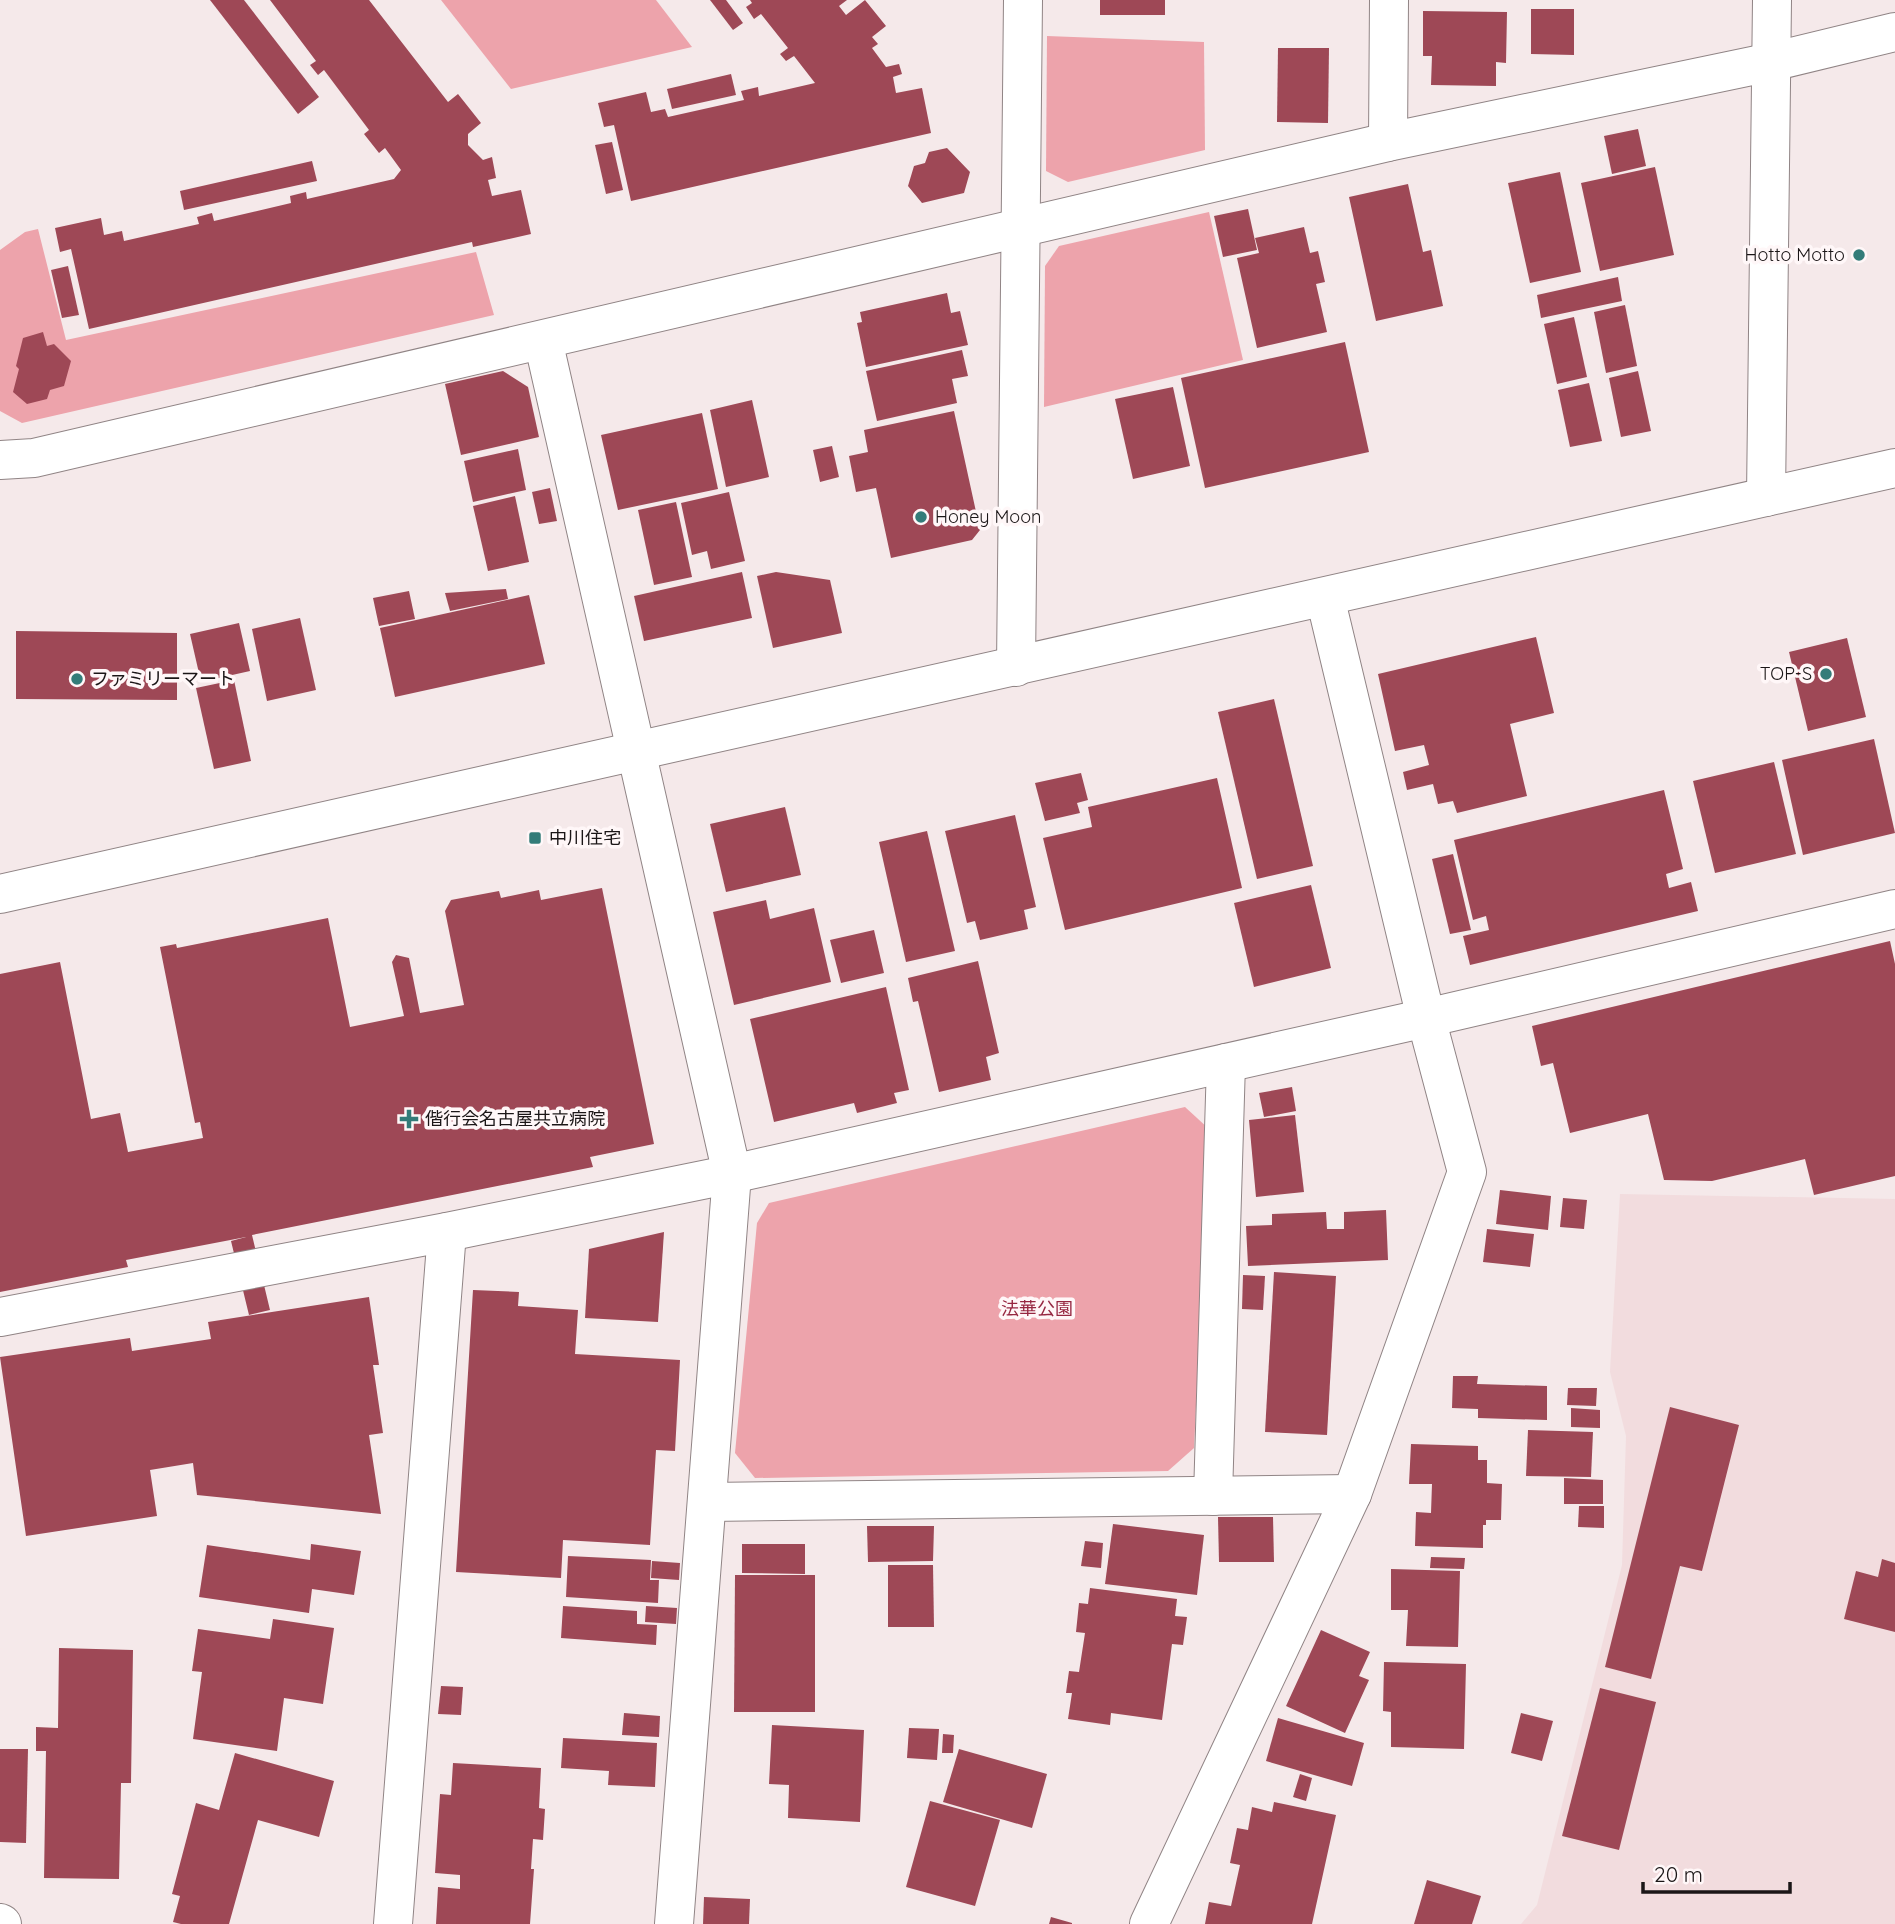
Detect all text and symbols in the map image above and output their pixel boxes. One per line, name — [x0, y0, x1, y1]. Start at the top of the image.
place label: Hotto Motto — [1745, 243, 1845, 266]
marker: Hotto Motto — [1851, 247, 1867, 263]
place label: Honey Moon — [935, 505, 1042, 528]
marker: Honey Moon — [913, 509, 929, 525]
place label: TOP-S — [1760, 662, 1812, 685]
marker: TOP-S — [1818, 666, 1834, 682]
place label: ファミリーマート — [91, 667, 235, 690]
marker: ファミリーマート — [69, 671, 85, 687]
place label: 中川住宅 — [549, 826, 621, 849]
marker: 中川住宅 — [527, 830, 543, 846]
place label: 偕行会名古屋共立病院 — [425, 1107, 605, 1130]
marker: 偕行会名古屋共立病院 — [399, 1109, 419, 1129]
park label: 法華公園 — [1001, 1297, 1073, 1320]
scale bar — [1643, 1850, 1790, 1894]
text: 20 m — [1654, 1861, 1703, 1887]

